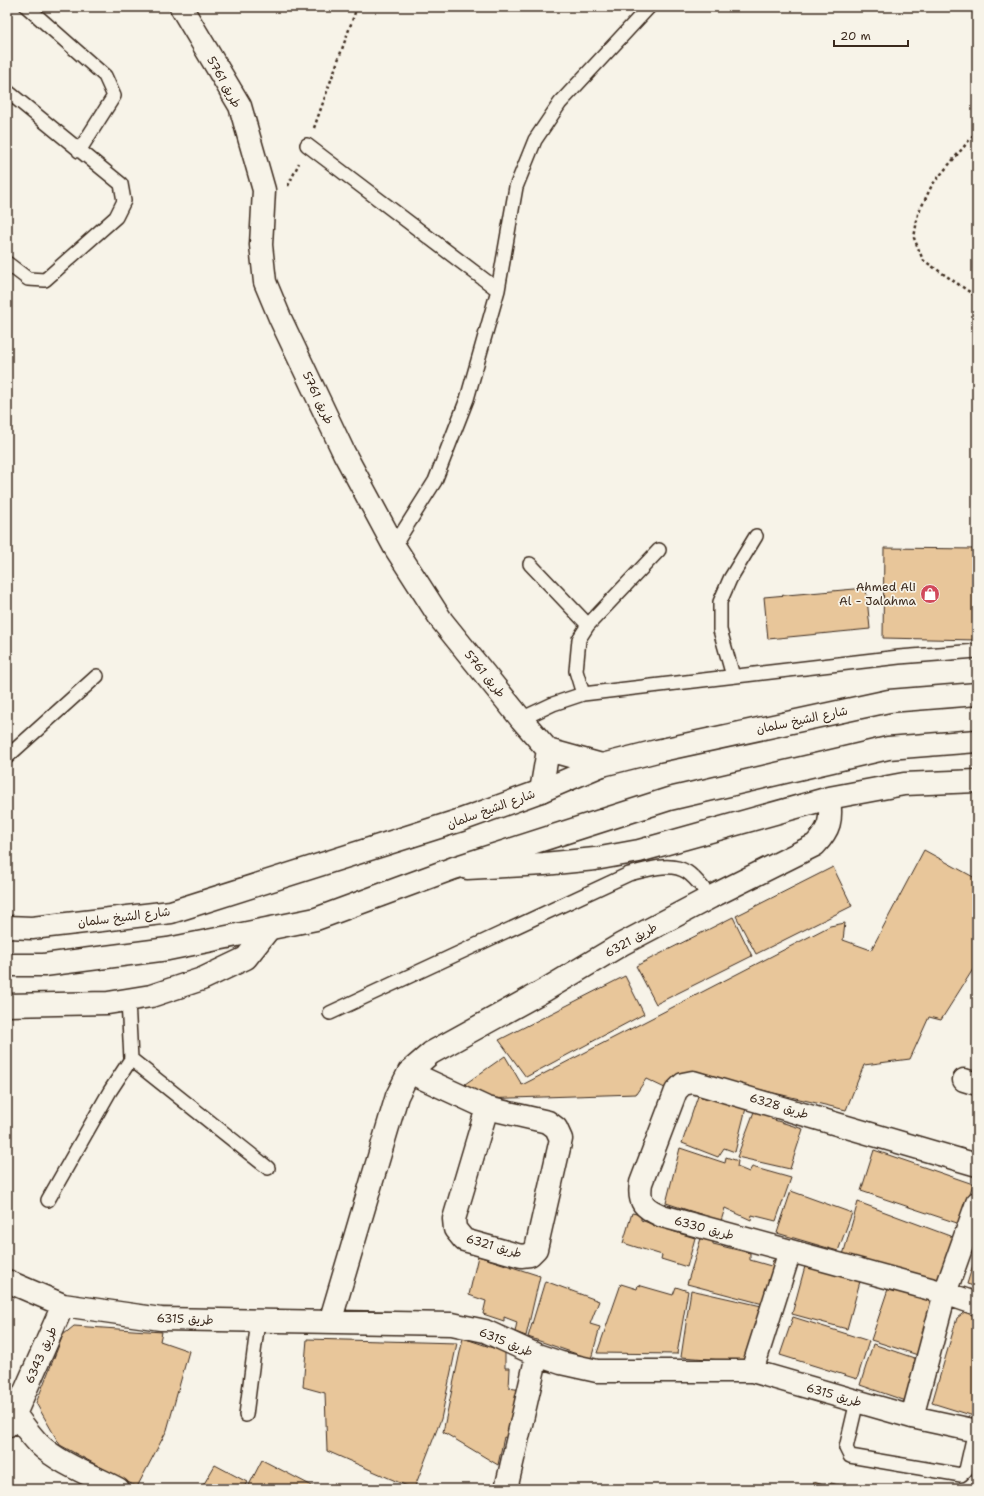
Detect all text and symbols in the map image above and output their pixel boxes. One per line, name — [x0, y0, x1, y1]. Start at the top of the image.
scale bar — [834, 22, 908, 48]
text: 20 m — [840, 28, 871, 44]
street label: طريق 5761 — [203, 53, 245, 111]
street label: طريق 5761 — [299, 369, 337, 427]
place label: Ahmed Ali Al - Jalahma — [839, 579, 917, 609]
shop icon: Ahmed Ali Al - Jalahma — [919, 583, 941, 605]
street label: طريق 5761 — [461, 647, 509, 701]
street label: شارع الشيخ سلمان — [755, 703, 849, 738]
street label: شارع الشيخ سلمان — [445, 786, 538, 833]
street label: شارع الشيخ سلمان — [77, 903, 171, 932]
street label: طريق 6321 — [602, 919, 660, 961]
street label: طريق 6328 — [748, 1089, 810, 1123]
street label: طريق 6330 — [672, 1212, 736, 1244]
street label: طريق 6321 — [464, 1230, 524, 1262]
street label: طريق 6315 — [156, 1310, 214, 1328]
street label: طريق 6343 — [21, 1324, 61, 1386]
street label: طريق 6315 — [477, 1324, 535, 1360]
street label: طريق 6315 — [804, 1379, 864, 1411]

